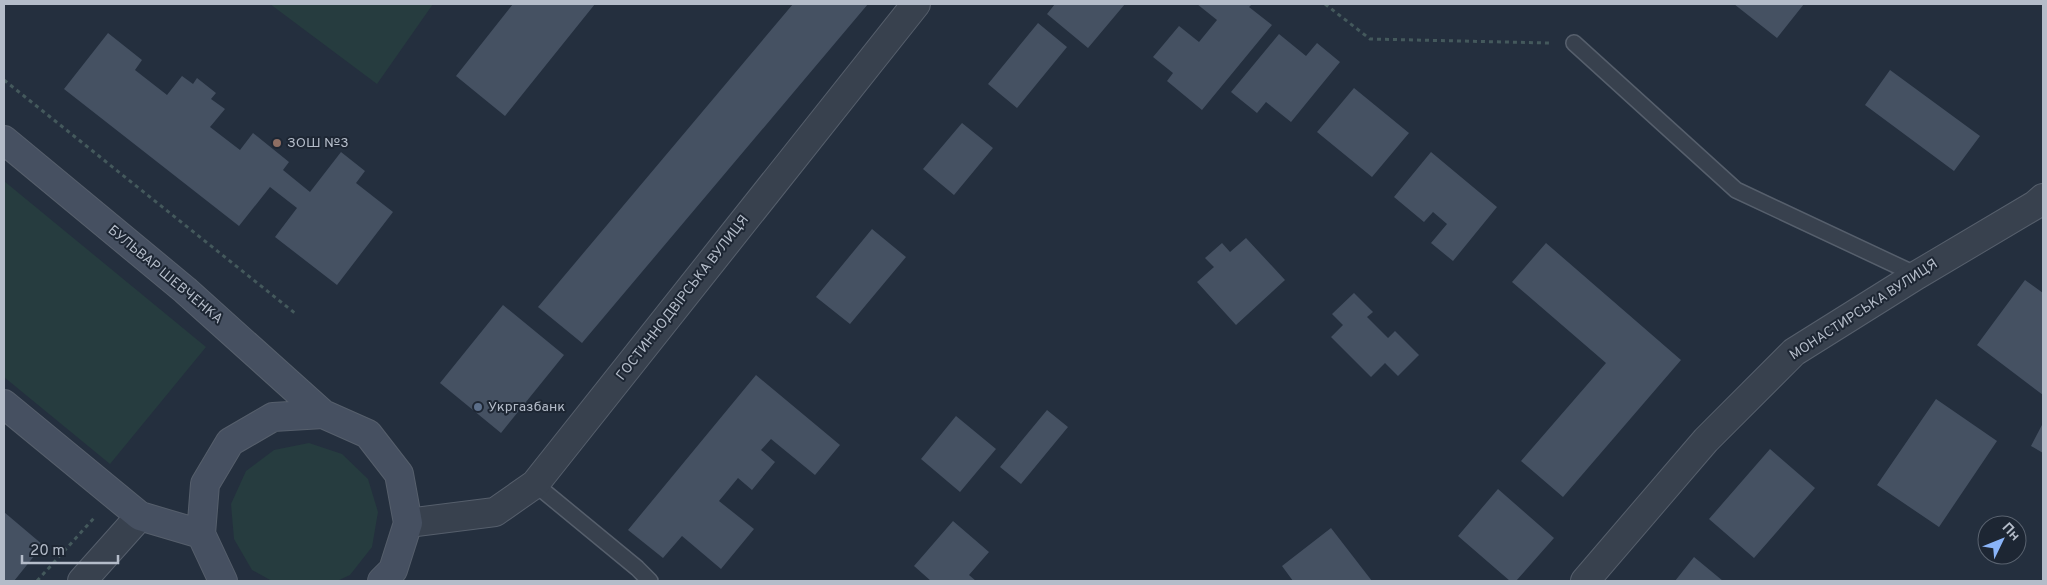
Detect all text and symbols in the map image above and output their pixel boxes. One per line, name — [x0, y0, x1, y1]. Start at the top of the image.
place label: ЗОШ №3 — [287, 135, 349, 152]
marker: ЗОШ №3 — [271, 137, 283, 149]
street label: ГОСТИННОДВІРСЬКА ВУЛИЦЯ — [613, 212, 753, 384]
street label: БУЛЬВАР ШЕВЧЕНКА — [104, 222, 226, 328]
street label: МОНАСТИРСЬКА ВУЛИЦЯ — [1787, 256, 1941, 364]
place label: Укргазбанк — [488, 399, 565, 416]
marker: Укргазбанк — [472, 401, 484, 413]
north arrow — [1977, 515, 2027, 565]
text: Пн — [1998, 519, 2023, 545]
scale bar — [22, 532, 119, 564]
text: 20 m — [30, 542, 65, 561]

